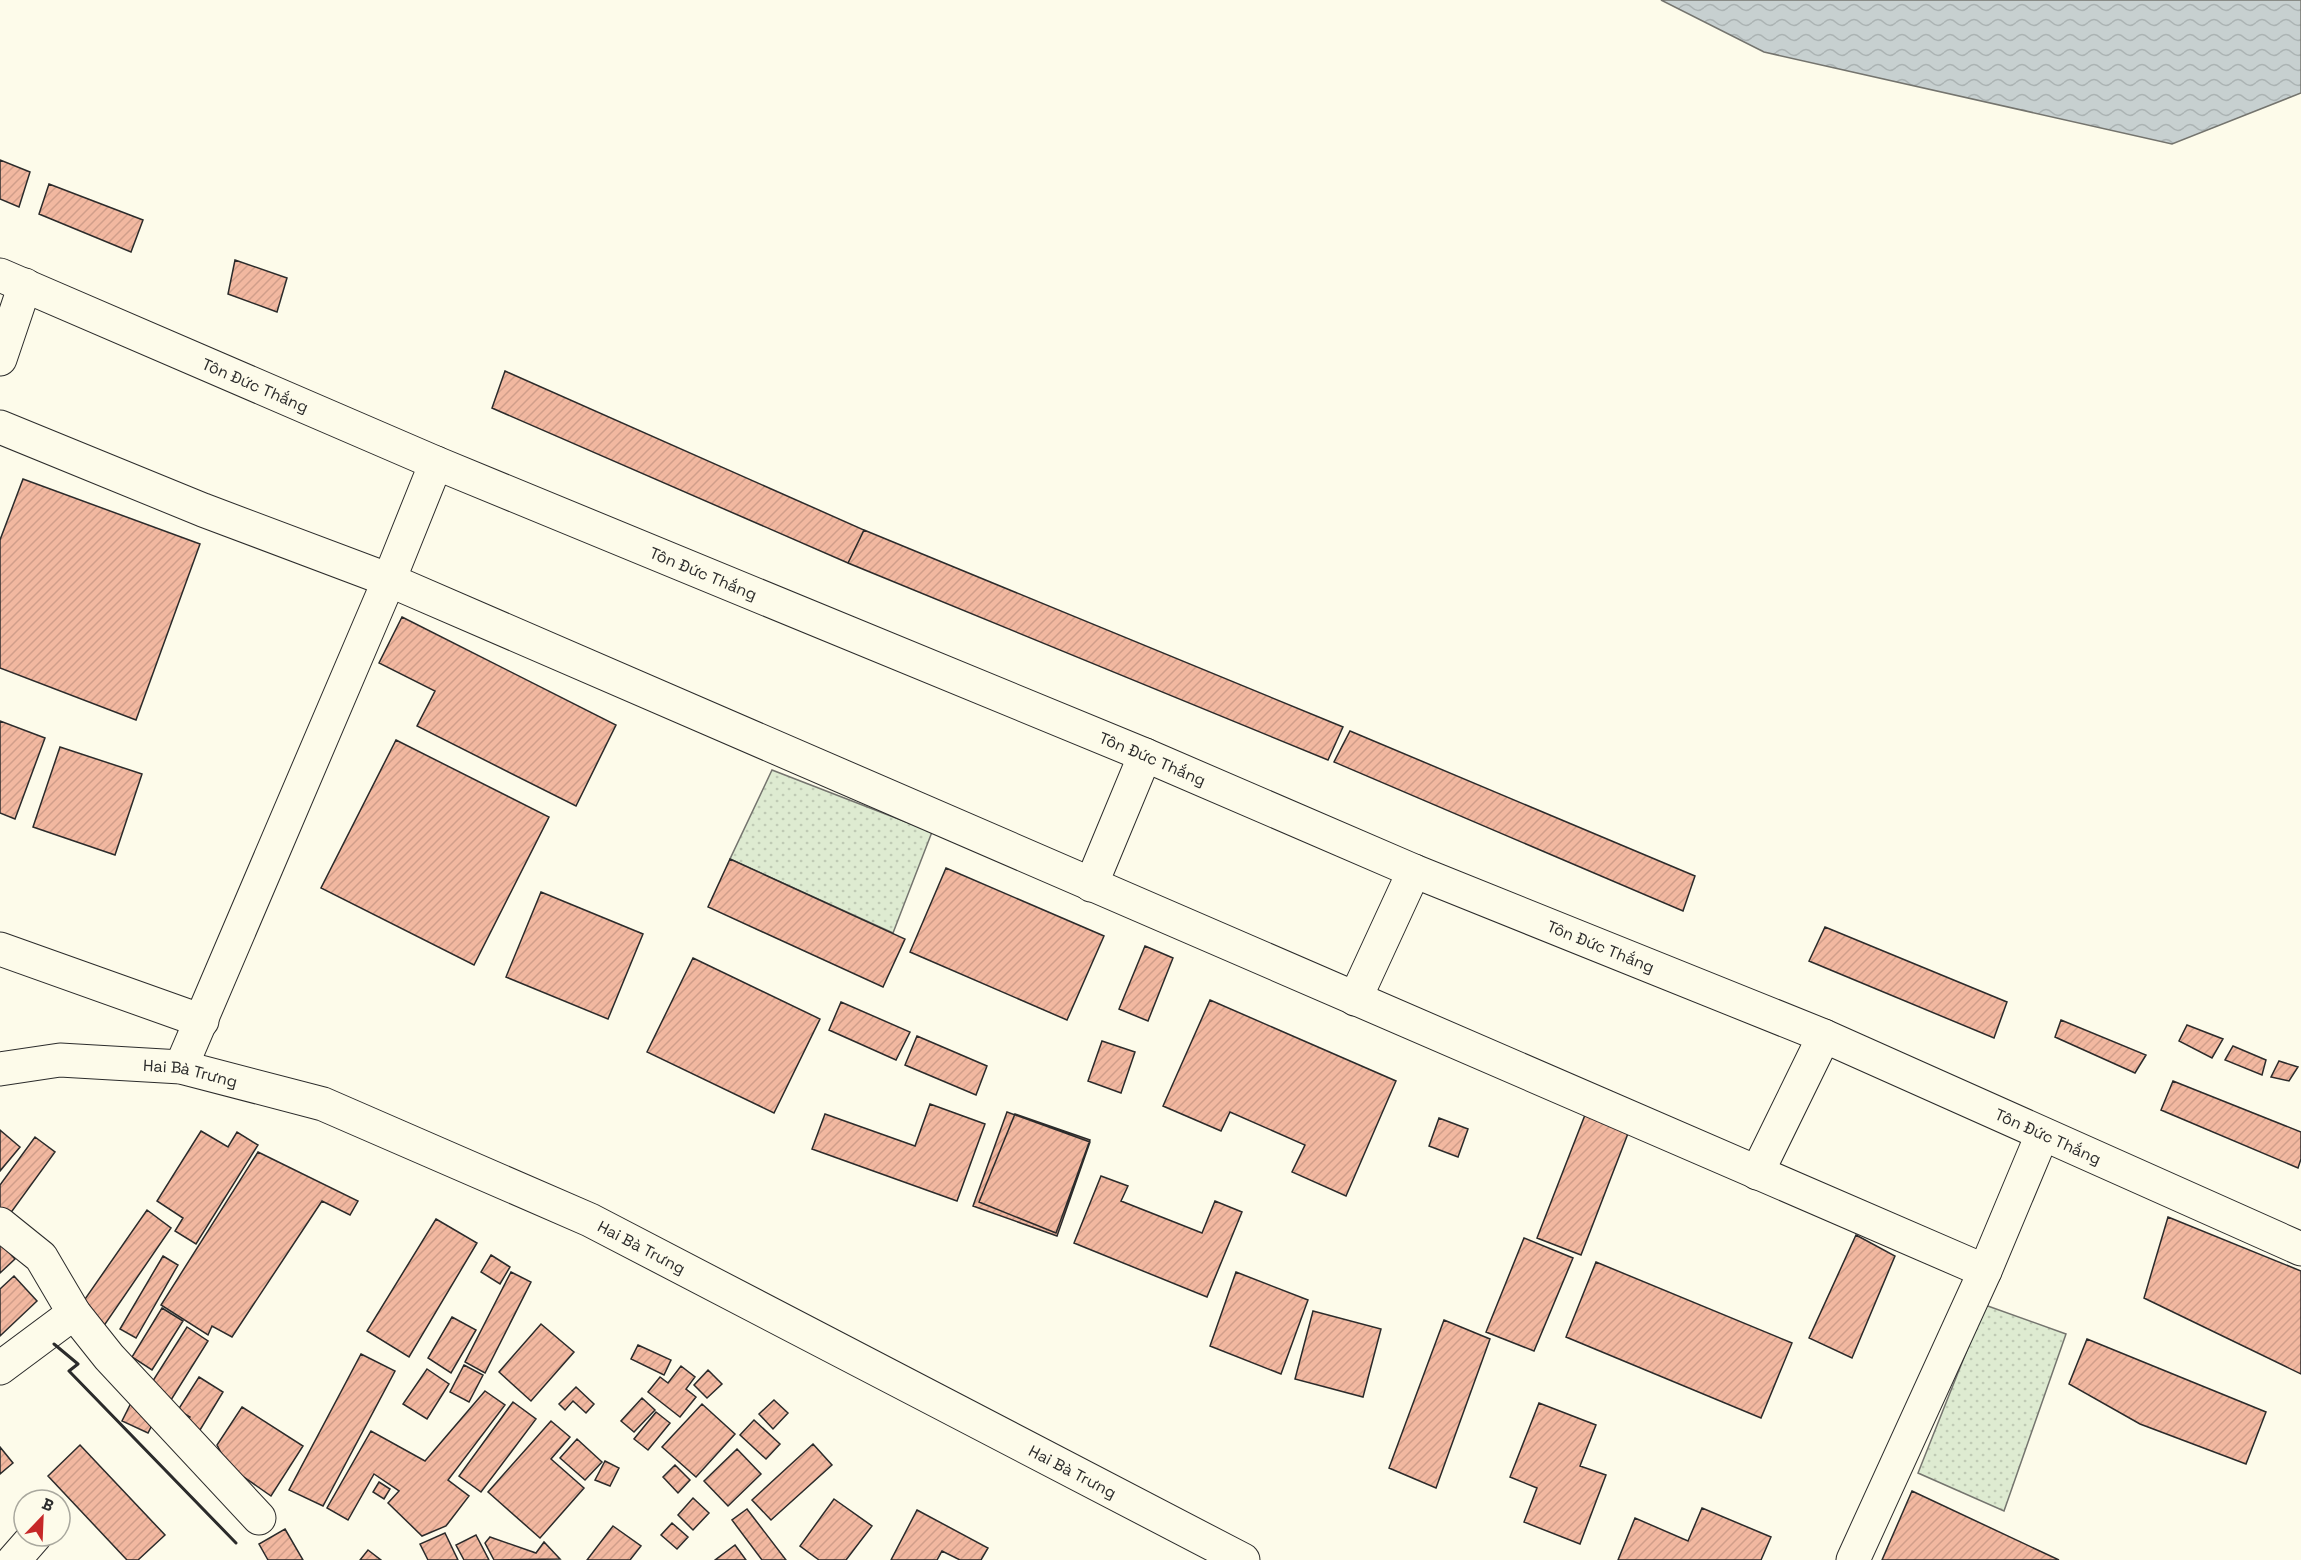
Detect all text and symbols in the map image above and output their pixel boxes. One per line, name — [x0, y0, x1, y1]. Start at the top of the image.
street label: Tôn Đức Thắng — [198, 353, 312, 418]
street label: Tôn Đức Thắng — [646, 542, 760, 605]
street label: Tôn Đức Thắng — [1096, 727, 1209, 791]
street label: Tôn Đức Thắng — [1544, 916, 1658, 978]
street label: Hai Bà Trưng — [142, 1055, 240, 1092]
street label: Tôn Đức Thắng — [1992, 1104, 2104, 1169]
street label: Hai Bà Trưng — [594, 1216, 689, 1279]
street label: Hai Bà Trưng — [1025, 1440, 1120, 1503]
north arrow — [12, 1488, 72, 1548]
text: B — [39, 1493, 57, 1516]

